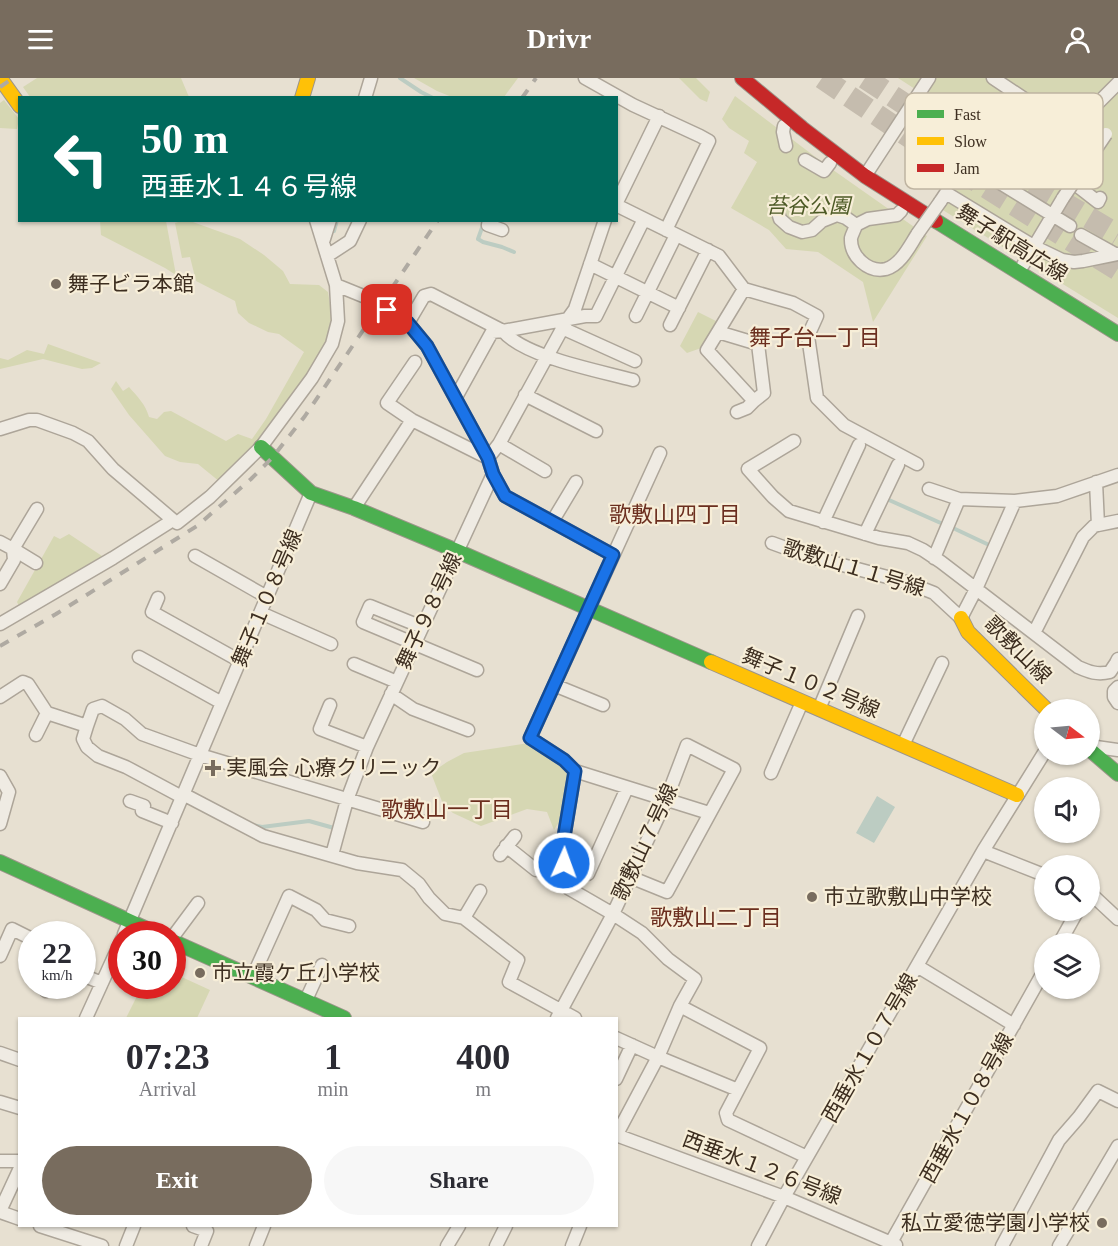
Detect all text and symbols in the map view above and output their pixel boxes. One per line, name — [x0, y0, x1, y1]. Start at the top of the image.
icon: menu — [24, 23, 57, 56]
icon: person — [1061, 23, 1094, 56]
text: Drivr — [527, 24, 591, 54]
legend — [905, 93, 1103, 189]
text: Fast — [954, 106, 981, 123]
text: 50 m — [141, 116, 229, 162]
icon: left — [42, 120, 120, 198]
text: Slow — [954, 133, 987, 150]
text: Jam — [954, 160, 980, 177]
text: 西垂水１４６号線 — [141, 172, 357, 202]
park label: 苔谷公園 — [766, 194, 853, 218]
street label: 舞子駅高広線 — [952, 199, 1072, 287]
place label: 舞子ビラ本館 — [68, 272, 194, 296]
marker: 舞子ビラ本館 — [49, 277, 63, 291]
pin — [361, 284, 412, 335]
icon: arrive — [370, 293, 403, 326]
district label: 舞子台一丁目 — [749, 325, 881, 350]
district label: 歌敷山四丁目 — [609, 502, 741, 527]
street label: 舞子１０８号線 — [227, 526, 307, 670]
street label: 歌敷山１１号線 — [780, 535, 928, 601]
street label: 舞子９８号線 — [391, 549, 467, 673]
street label: 歌敷山線 — [980, 612, 1056, 688]
street label: 舞子１０２号線 — [739, 643, 883, 723]
north arrow — [1034, 699, 1100, 765]
map controls — [1034, 699, 1100, 999]
place label: 実風会 心療クリニック — [226, 756, 441, 780]
marker: 実風会 心療クリニック — [204, 759, 222, 777]
button: sound — [1034, 777, 1100, 843]
street label: 歌敷山７号線 — [607, 780, 683, 904]
district label: 歌敷山一丁目 — [381, 797, 513, 822]
position arrow — [532, 831, 596, 895]
button: search — [1034, 855, 1100, 921]
place label: 市立歌敷山中学校 — [824, 885, 992, 909]
marker: 市立歌敷山中学校 — [805, 890, 819, 904]
district label: 歌敷山二丁目 — [650, 905, 782, 930]
speed limit sign: 30 — [108, 921, 186, 999]
button: layers — [1034, 933, 1100, 999]
text: 22 — [42, 936, 72, 969]
place label: 市立霞ケ丘小学校 — [212, 961, 380, 985]
marker: 市立霞ケ丘小学校 — [193, 966, 207, 980]
text: km/h — [42, 967, 72, 983]
street label: 西垂水１０７号線 — [818, 969, 922, 1127]
street label: 西垂水１０８号線 — [916, 1029, 1018, 1187]
text: 07:23 — [126, 1037, 210, 1077]
text: 1 — [324, 1037, 342, 1077]
text: 400 — [456, 1037, 510, 1077]
text: Arrival — [139, 1078, 197, 1100]
text: min — [317, 1078, 349, 1100]
text: m — [476, 1078, 491, 1100]
street label: 西垂水１２６号線 — [679, 1127, 845, 1209]
button: Exit — [42, 1146, 312, 1215]
button: Share — [324, 1146, 594, 1215]
place label: 私立愛徳学園小学校 — [901, 1211, 1090, 1235]
marker: 私立愛徳学園小学校 — [1095, 1216, 1109, 1230]

